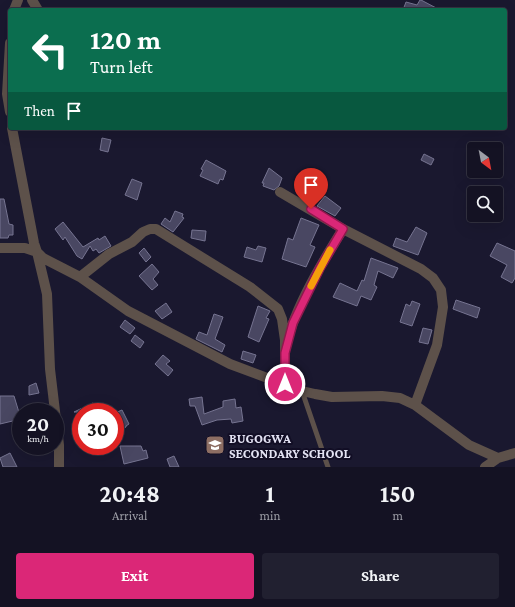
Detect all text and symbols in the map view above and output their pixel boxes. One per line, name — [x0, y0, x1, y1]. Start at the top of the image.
icon: left — [24, 24, 76, 76]
text: 120 m — [90, 24, 161, 55]
text: Turn left — [90, 57, 153, 77]
icon: arrive — [63, 100, 85, 122]
text: Then — [24, 103, 55, 119]
north arrow — [467, 142, 503, 178]
map controls — [467, 142, 503, 222]
pin — [294, 168, 328, 209]
icon: arrive — [300, 174, 322, 196]
button: search — [467, 186, 503, 222]
position arrow — [264, 363, 306, 405]
speed limit sign: 30 — [72, 403, 124, 455]
text: 20 — [27, 413, 49, 435]
place label: BUGOGWA SECONDARY SCHOOL — [229, 431, 350, 461]
text: km/h — [27, 433, 49, 444]
school or university icon: BUGOGWA SECONDARY SCHOOL — [204, 434, 226, 456]
text: 20:48 — [100, 480, 160, 507]
text: 1 — [266, 480, 275, 507]
text: 150 — [380, 480, 415, 507]
text: Arrival — [112, 508, 147, 523]
text: min — [260, 508, 280, 523]
text: m — [392, 508, 403, 523]
button: Exit — [16, 553, 254, 599]
button: Share — [262, 553, 499, 599]

